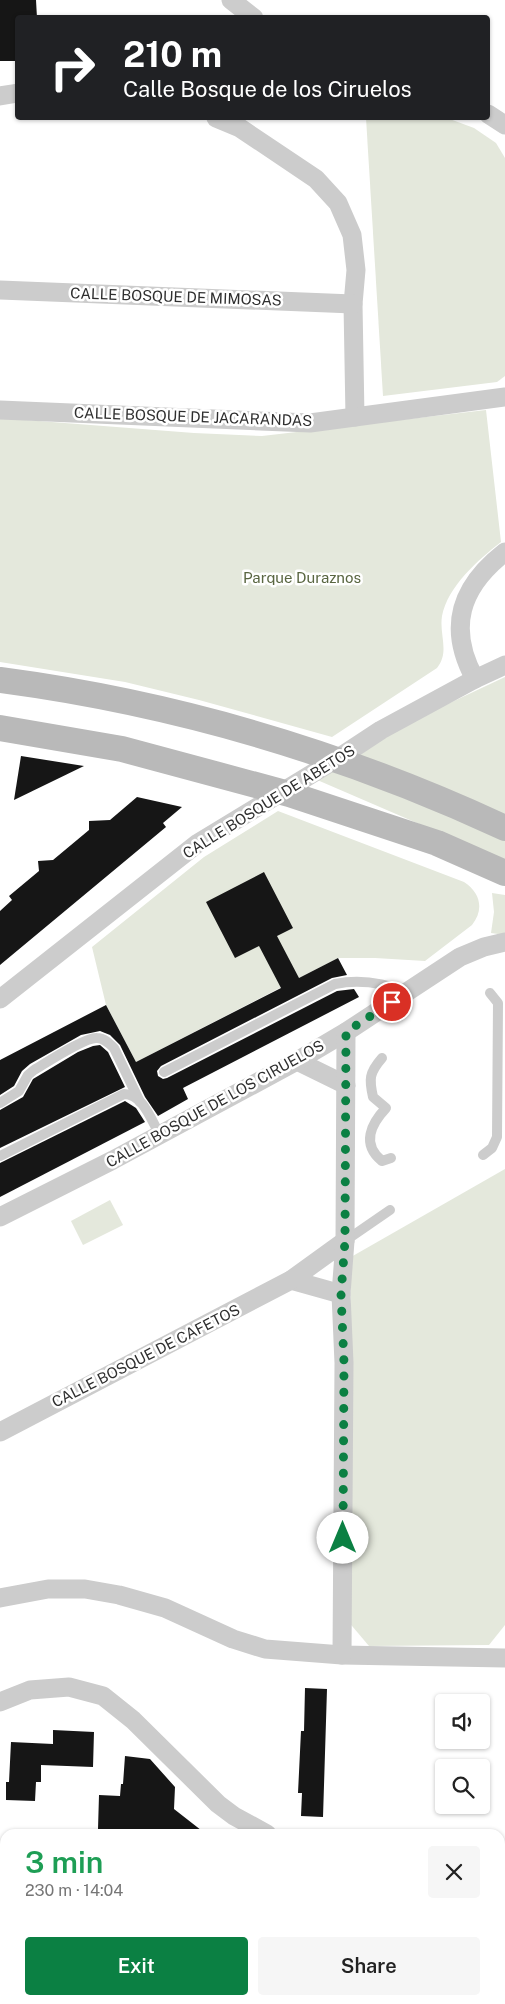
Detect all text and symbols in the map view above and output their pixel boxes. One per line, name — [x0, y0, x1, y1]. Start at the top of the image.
text: 210 m — [123, 34, 222, 75]
icon: right — [40, 35, 105, 100]
text: Calle Bosque de los Ciruelos — [123, 76, 412, 102]
street label: CALLE BOSQUE DE MIMOSAS — [70, 284, 282, 309]
street label: CALLE BOSQUE DE JACARANDAS — [74, 404, 312, 429]
park label: Parque Duraznos — [243, 569, 361, 586]
street label: CALLE BOSQUE DE ABETOS — [179, 741, 358, 862]
pin — [371, 981, 413, 1023]
icon: arrive — [378, 988, 406, 1016]
street label: CALLE BOSQUE DE LOS CIRUELOS — [103, 1036, 327, 1171]
street label: CALLE BOSQUE DE CAFETOS — [49, 1301, 243, 1411]
position arrow — [316, 1511, 368, 1563]
map controls — [435, 1694, 490, 1814]
button: sound — [435, 1694, 490, 1749]
button: search — [435, 1759, 490, 1814]
text: 3 min — [25, 1844, 103, 1880]
button: close — [428, 1846, 480, 1898]
text: 230 m · 14:04 — [25, 1881, 123, 1900]
button: Exit — [25, 1937, 248, 1995]
button: Share — [258, 1937, 480, 1995]

